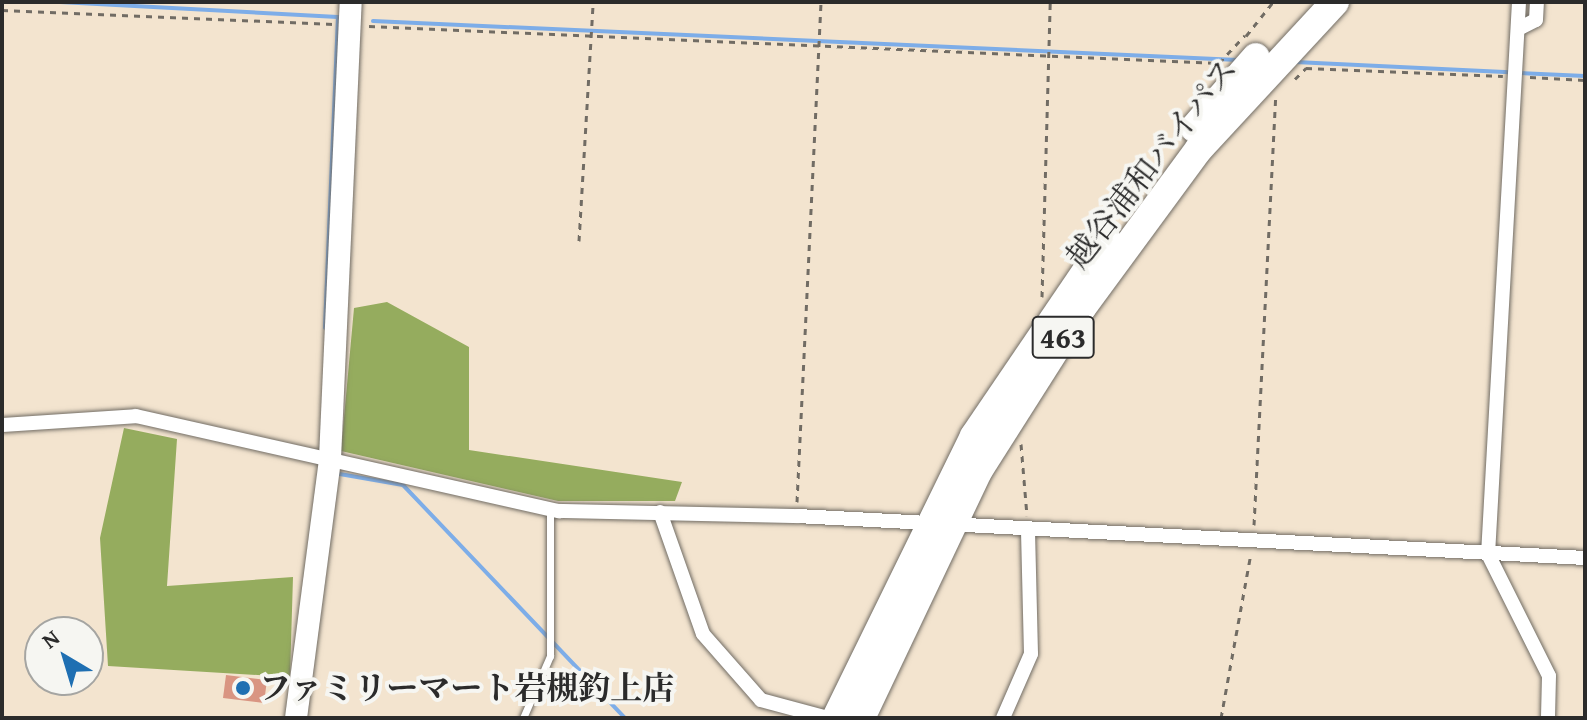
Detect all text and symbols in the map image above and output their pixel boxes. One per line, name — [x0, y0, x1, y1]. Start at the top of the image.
street label: 越谷浦和バイパス — [1058, 50, 1246, 276]
road number: 463 — [1031, 311, 1095, 363]
north arrow — [24, 616, 104, 696]
text: N — [35, 622, 66, 656]
place label: ファミリーマート岩槻釣上店 — [259, 669, 675, 707]
marker: ファミリーマート岩槻釣上店 — [234, 679, 252, 697]

